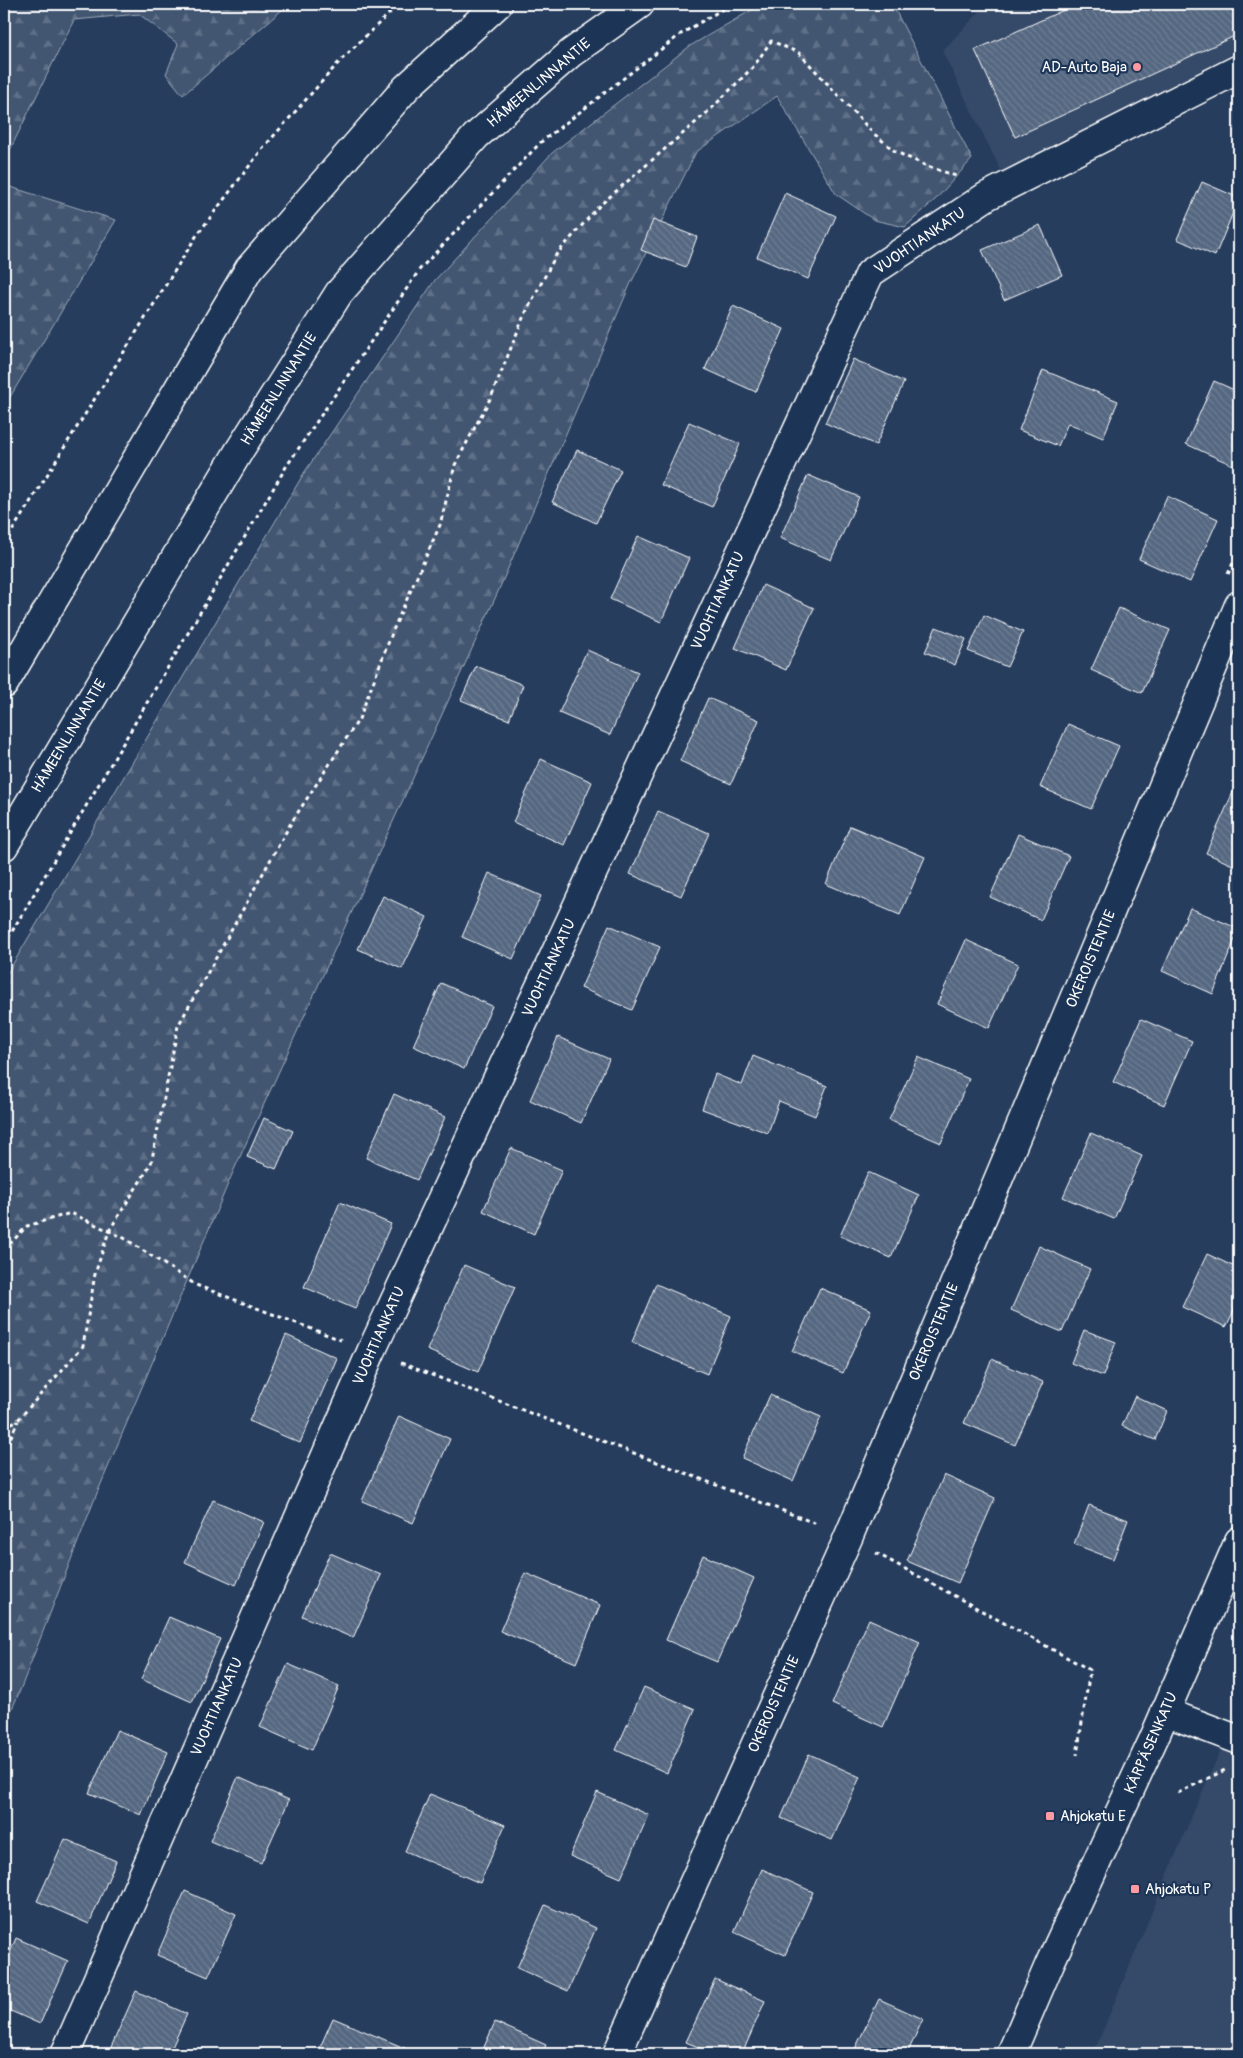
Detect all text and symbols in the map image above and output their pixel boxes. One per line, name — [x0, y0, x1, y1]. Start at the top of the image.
street label: HÄMEENLINNANTIE — [483, 34, 595, 132]
place label: AD-Auto Baja — [1042, 58, 1127, 77]
marker: AD-Auto Baja — [1131, 61, 1143, 73]
street label: VUOHTIANKATU — [871, 203, 969, 279]
street label: HÄMEENLINNANTIE — [237, 329, 322, 449]
street label: VUOHTIANKATU — [687, 549, 749, 653]
street label: HÄMEENLINNANTIE — [27, 675, 111, 796]
street label: OKEROISTENTIE — [1062, 907, 1120, 1011]
street label: VUOHTIANKATU — [518, 916, 580, 1020]
street label: OKEROISTENTIE — [905, 1280, 963, 1384]
street label: VUOHTIANKATU — [349, 1284, 409, 1388]
street label: OKEROISTENTIE — [744, 1652, 804, 1756]
street label: VUOHTIANKATU — [187, 1655, 247, 1759]
street label: KÄRPÄSENKATU — [1120, 1689, 1182, 1797]
place label: Ahjokatu E — [1060, 1807, 1126, 1826]
marker: Ahjokatu E — [1044, 1810, 1056, 1822]
place label: Ahjokatu P — [1145, 1880, 1211, 1899]
marker: Ahjokatu P — [1129, 1883, 1141, 1895]

